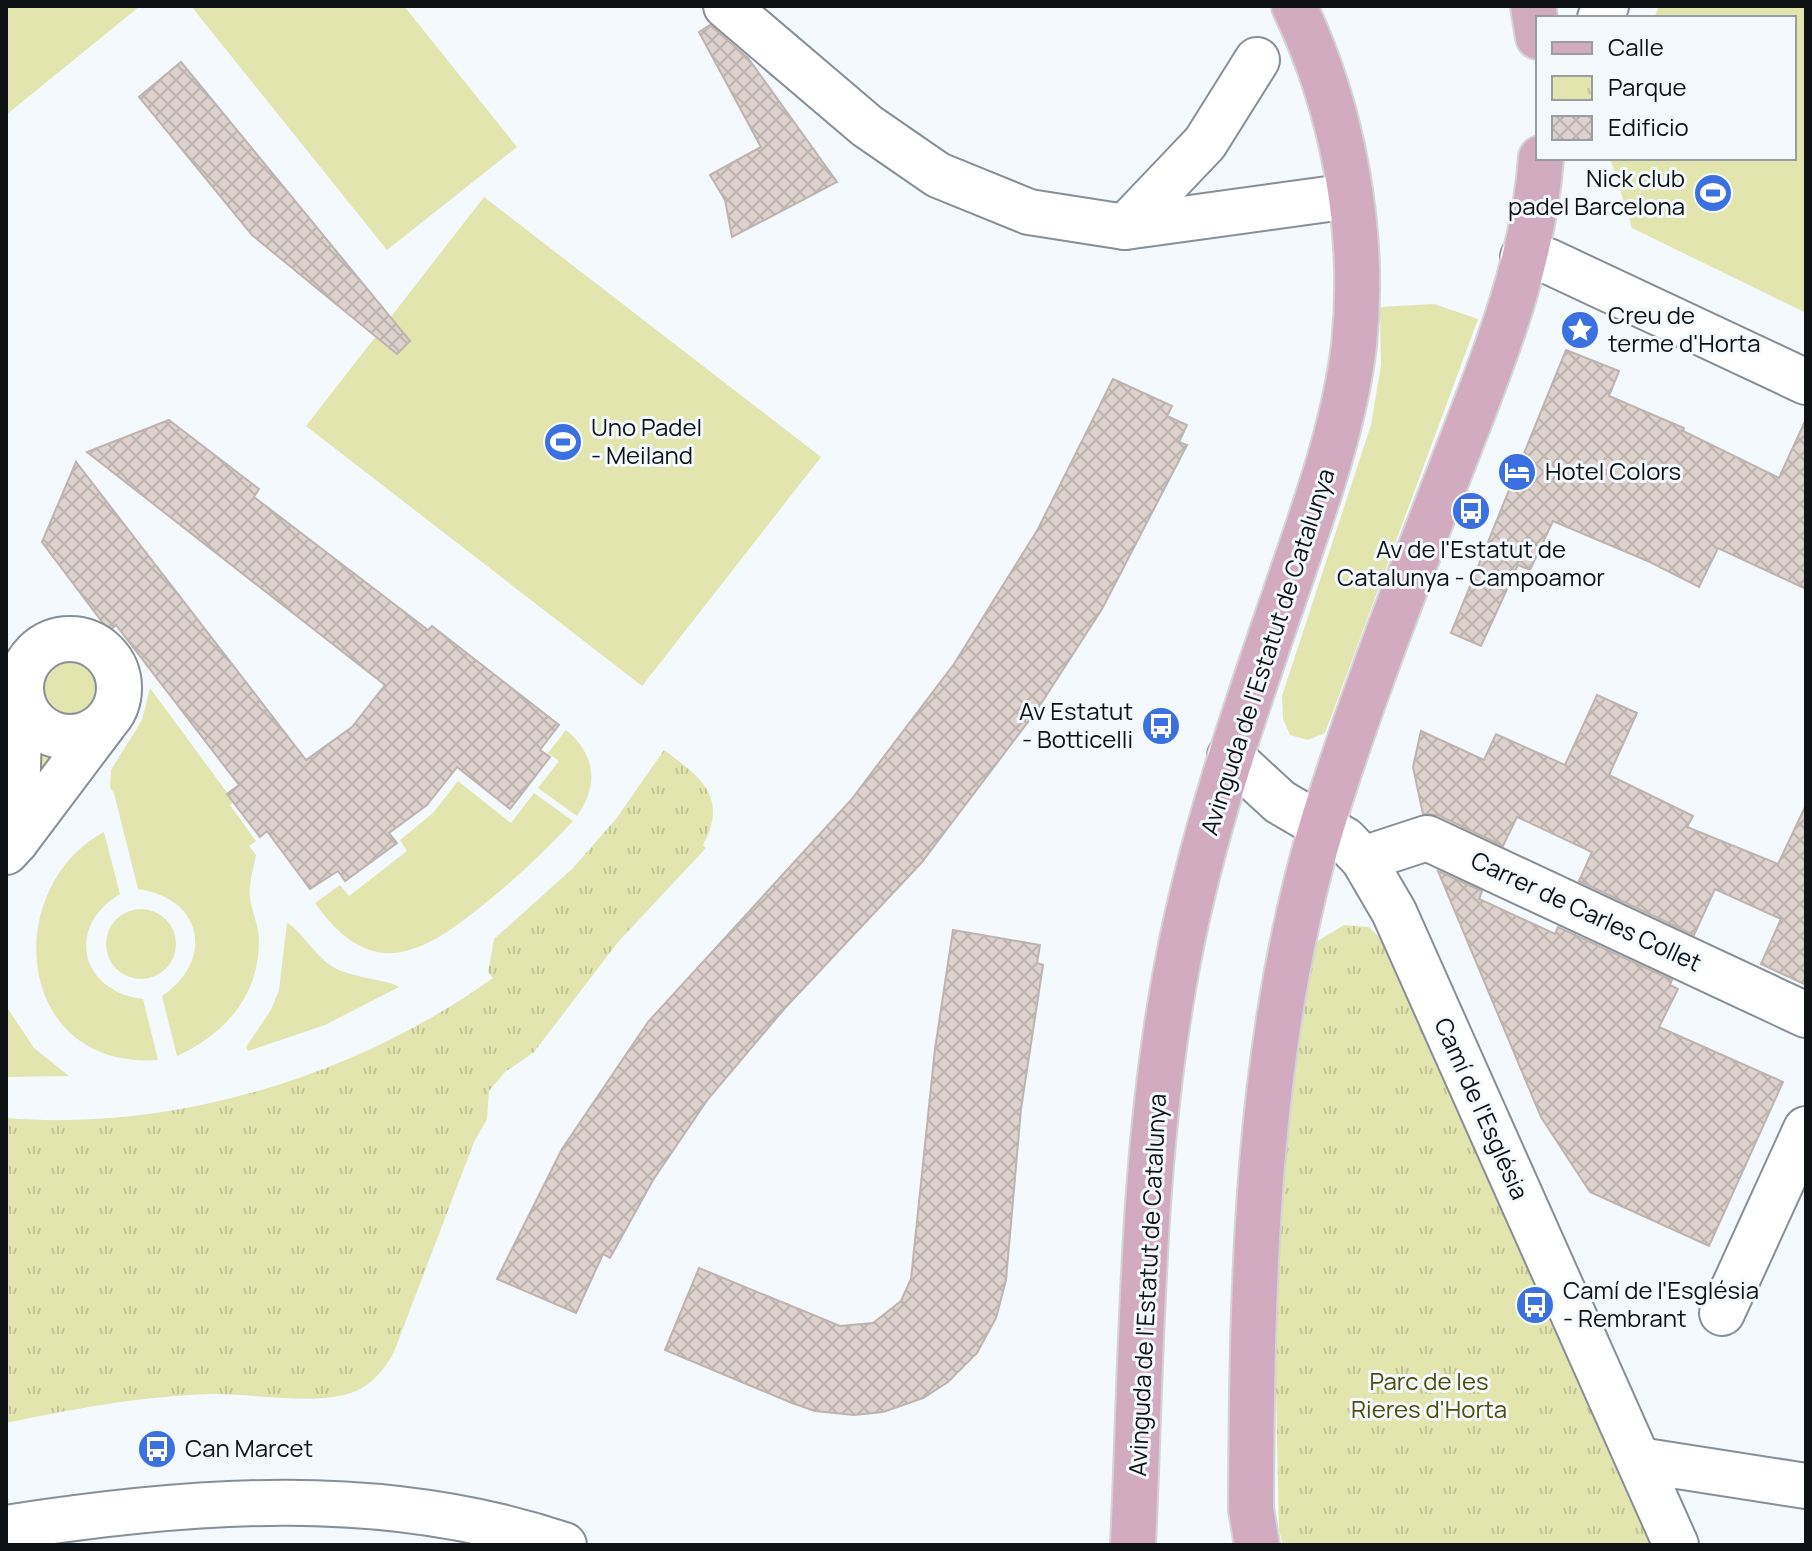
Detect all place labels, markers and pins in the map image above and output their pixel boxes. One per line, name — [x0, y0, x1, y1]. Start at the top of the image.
place label: Nick club padel Barcelona — [1508, 161, 1685, 222]
sports icon: Nick club padel Barcelona — [1692, 172, 1734, 214]
place label: Creu de terme d'Horta — [1608, 298, 1760, 359]
place icon: Creu de terme d'Horta — [1559, 309, 1601, 351]
place label: Uno Padel - Meiland — [591, 410, 702, 471]
sports icon: Uno Padel - Meiland — [542, 421, 584, 463]
hotel icon: Hotel Colors — [1496, 451, 1538, 493]
place label: Hotel Colors — [1545, 454, 1681, 487]
bus stop icon: Av de l'Estatut de Catalunya - Campoamor — [1450, 490, 1492, 532]
place label: Av de l'Estatut de Catalunya - Campoamor — [1337, 532, 1605, 593]
place label: Av Estatut - Botticelli — [1019, 694, 1133, 755]
bus stop icon: Av Estatut - Botticelli — [1140, 705, 1182, 747]
place label: Camí de l'Església - Rembrant — [1563, 1273, 1759, 1334]
bus stop icon: Camí de l'Església - Rembrant — [1514, 1284, 1556, 1326]
bus stop icon: Can Marcet — [136, 1428, 178, 1470]
place label: Can Marcet — [185, 1431, 313, 1464]

